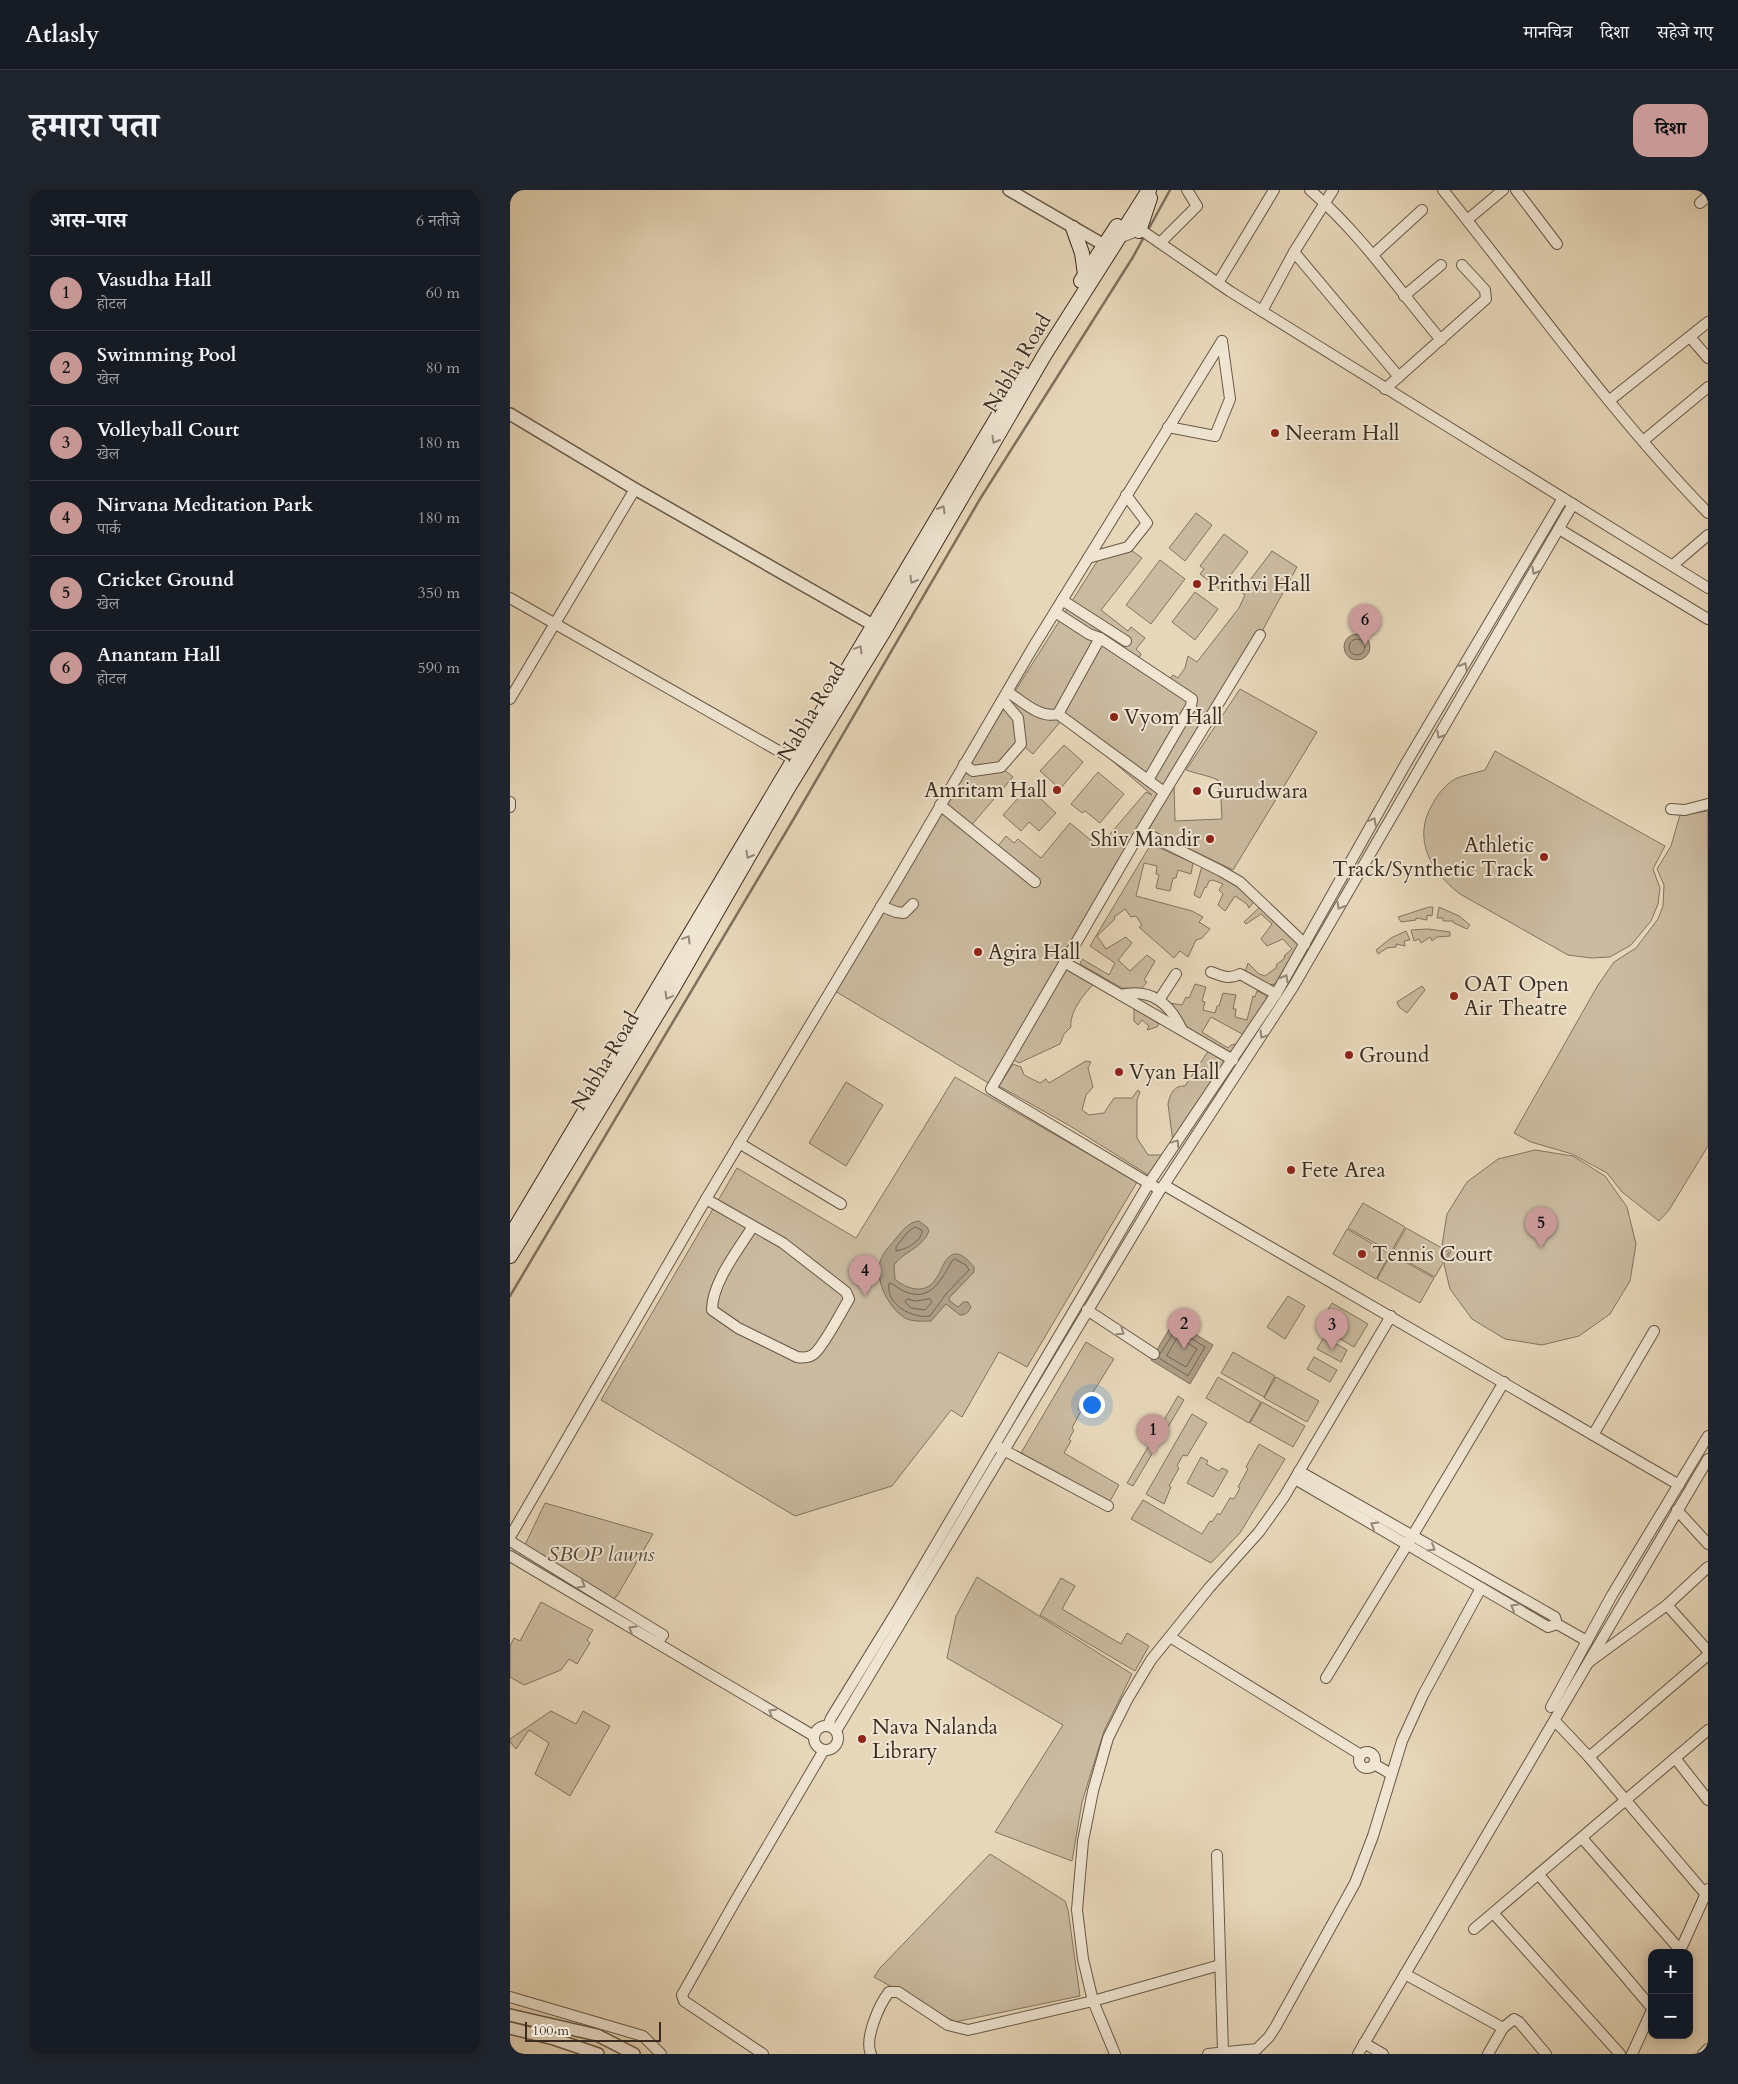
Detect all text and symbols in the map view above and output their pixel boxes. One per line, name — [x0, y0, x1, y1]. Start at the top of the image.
text: Atlasly — [25, 18, 99, 51]
text: मानचित्र — [1524, 20, 1572, 45]
text: दिशा — [1600, 20, 1629, 45]
text: सहेजे गए — [1657, 20, 1713, 45]
text: हमारा पता — [30, 102, 159, 150]
button: दिशा — [1633, 104, 1708, 157]
text: आस-पास — [50, 206, 127, 235]
text: 6 नतीजे — [416, 210, 460, 232]
text: Vasudha Hall — [97, 267, 212, 293]
text: 1 — [62, 282, 70, 304]
text: 60 m — [426, 282, 460, 304]
text: होटल — [97, 293, 126, 315]
street label: Nabha Road — [977, 308, 1058, 418]
text: Swimming Pool — [97, 342, 236, 368]
text: 2 — [62, 357, 70, 379]
text: 80 m — [426, 357, 460, 379]
text: खेल — [97, 368, 119, 390]
text: Volleyball Court — [97, 417, 239, 443]
place label: Neeram Hall — [1285, 419, 1399, 448]
marker: Neeram Hall — [1269, 427, 1281, 439]
text: 3 — [62, 432, 70, 454]
text: 180 m — [418, 432, 460, 454]
one-way arrow — [991, 434, 1001, 443]
text: खेल — [97, 443, 119, 465]
text: Nirvana Meditation Park — [97, 492, 313, 518]
one-way arrow — [935, 505, 945, 514]
text: 4 — [62, 507, 70, 529]
text: 180 m — [418, 507, 460, 529]
text: पार्क — [97, 518, 121, 540]
one-way arrow — [1531, 566, 1541, 575]
text: Cricket Ground — [97, 567, 234, 593]
place label: Prithvi Hall — [1207, 570, 1311, 599]
one-way arrow — [910, 575, 920, 584]
marker: Prithvi Hall — [1191, 578, 1203, 590]
text: 5 — [62, 582, 70, 604]
text: 350 m — [418, 582, 460, 604]
text: खेल — [97, 593, 119, 615]
pin: 6 — [1349, 604, 1381, 645]
text: Anantam Hall — [97, 642, 220, 668]
one-way arrow — [853, 646, 863, 655]
text: 6 — [62, 657, 70, 679]
text: 590 m — [418, 657, 460, 679]
street label: Nabha Road — [771, 657, 852, 767]
one-way arrow — [1457, 662, 1467, 671]
text: होटल — [97, 668, 126, 690]
place label: Vyom Hall — [1124, 703, 1223, 732]
marker: Vyom Hall — [1108, 711, 1120, 723]
one-way arrow — [1436, 730, 1446, 739]
place label: Amritam Hall — [924, 776, 1047, 805]
place label: Gurudwara — [1207, 777, 1308, 806]
marker: Amritam Hall — [1051, 784, 1063, 796]
marker: Gurudwara — [1191, 785, 1203, 797]
one-way arrow — [1367, 818, 1377, 827]
place label: Shiv Mandir — [1090, 825, 1200, 854]
place label: Athletic Track/Synthetic Track — [1332, 831, 1535, 884]
marker: Shiv Mandir — [1204, 833, 1216, 845]
one-way arrow — [745, 850, 755, 859]
marker: Athletic Track/Synthetic Track — [1538, 851, 1550, 863]
one-way arrow — [1337, 900, 1347, 909]
one-way arrow — [680, 936, 690, 945]
place label: Agira Hall — [988, 938, 1080, 967]
marker: Agira Hall — [972, 946, 984, 958]
place label: OAT Open Air Theatre — [1464, 970, 1569, 1023]
one-way arrow — [1278, 974, 1288, 983]
one-way arrow — [664, 990, 674, 999]
marker: OAT Open Air Theatre — [1448, 990, 1460, 1002]
street label: Nabha Road — [565, 1006, 646, 1116]
one-way arrow — [1259, 1030, 1269, 1039]
place label: Ground — [1359, 1041, 1429, 1070]
marker: Ground — [1343, 1049, 1355, 1061]
place label: Vyan Hall — [1129, 1058, 1220, 1087]
marker: Vyan Hall — [1113, 1066, 1125, 1078]
one-way arrow — [1170, 1139, 1180, 1148]
place label: Fete Area — [1301, 1156, 1386, 1185]
marker: Fete Area — [1285, 1164, 1297, 1176]
pin: 5 — [1525, 1207, 1557, 1248]
place label: Tennis Court — [1372, 1240, 1493, 1269]
marker: Tennis Court — [1356, 1248, 1368, 1260]
pin: 4 — [849, 1255, 881, 1296]
pin: 2 — [1168, 1308, 1200, 1349]
pin: 3 — [1316, 1309, 1348, 1350]
one-way arrow — [1115, 1326, 1124, 1335]
your location — [1079, 1392, 1105, 1418]
pin: 1 — [1137, 1414, 1169, 1455]
one-way arrow — [1370, 1522, 1379, 1532]
park label: SBOP lawns — [547, 1540, 655, 1569]
one-way arrow — [1427, 1541, 1436, 1551]
one-way arrow — [576, 1579, 585, 1589]
one-way arrow — [1511, 1604, 1520, 1614]
one-way arrow — [629, 1625, 638, 1635]
one-way arrow — [769, 1708, 778, 1718]
place label: Nava Nalanda Library — [872, 1713, 998, 1766]
marker: Nava Nalanda Library — [856, 1733, 868, 1745]
map controls — [1648, 1949, 1693, 2039]
button: + — [1648, 1949, 1693, 1994]
button: − — [1648, 1994, 1693, 2039]
scale bar — [525, 2019, 661, 2042]
text: 100 m — [532, 2021, 569, 2040]

